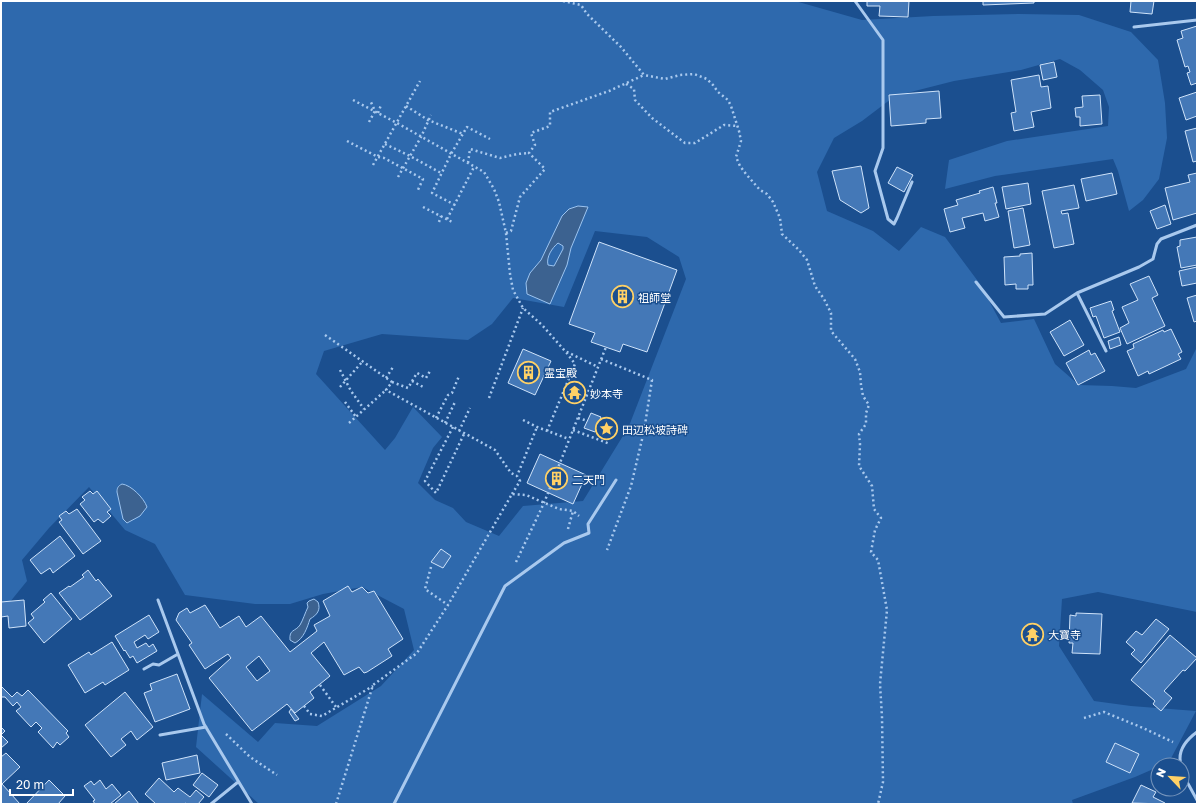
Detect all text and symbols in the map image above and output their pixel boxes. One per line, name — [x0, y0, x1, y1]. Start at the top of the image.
building icon: 祖師堂 — [610, 284, 636, 310]
place label: 祖師堂 — [638, 291, 671, 304]
building icon: 霊宝殿 — [516, 359, 542, 385]
place label: 霊宝殿 — [544, 366, 577, 379]
temple icon: 妙本寺 — [561, 380, 587, 406]
place label: 妙本寺 — [590, 387, 623, 400]
place icon: 田辺松坡詩碑 — [594, 416, 620, 442]
place label: 田辺松坡詩碑 — [622, 423, 688, 436]
building icon: 二天門 — [543, 466, 569, 492]
place label: 二天門 — [572, 473, 605, 486]
temple icon: 大寶寺 — [1019, 621, 1045, 647]
place label: 大寶寺 — [1048, 628, 1081, 641]
north arrow — [1150, 757, 1190, 797]
text: N — [1153, 766, 1168, 779]
scale bar — [10, 771, 73, 797]
text: 20 m — [16, 777, 44, 792]

